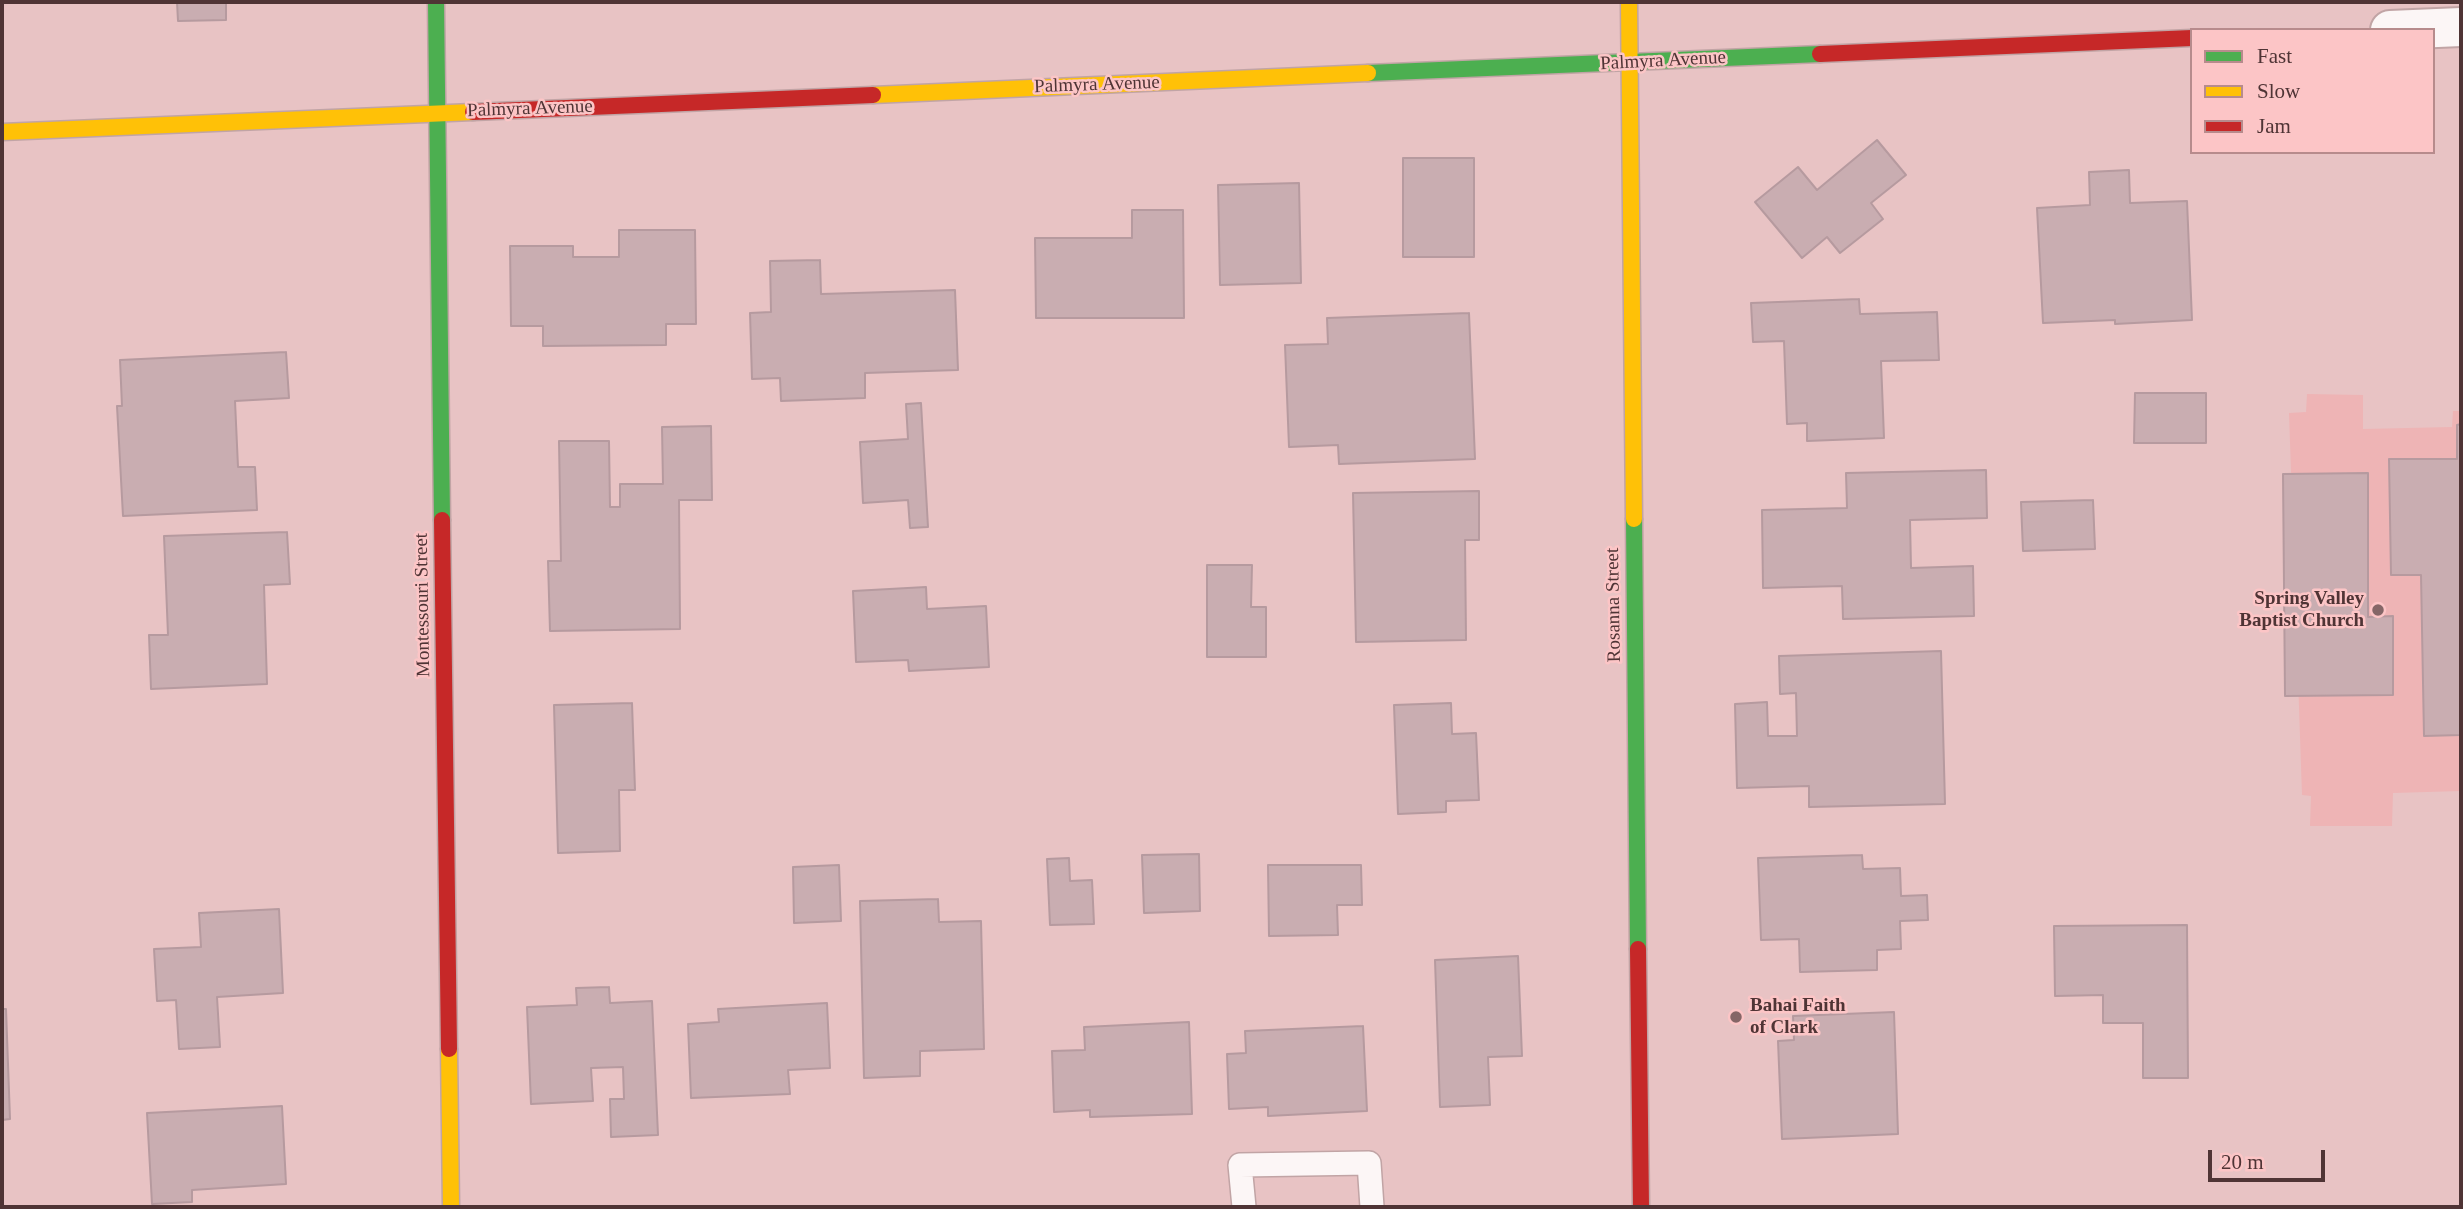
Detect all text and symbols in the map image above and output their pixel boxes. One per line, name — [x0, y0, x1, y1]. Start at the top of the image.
legend — [2190, 28, 2435, 154]
text: Fast — [2257, 44, 2292, 68]
street label: Palmyra Avenue — [1600, 46, 1726, 76]
street label: Palmyra Avenue — [1034, 71, 1160, 99]
text: Slow — [2257, 79, 2300, 103]
street label: Palmyra Avenue — [467, 95, 593, 123]
text: Jam — [2257, 114, 2291, 138]
street label: Montessouri Street — [410, 533, 436, 677]
street label: Rosanna Street — [1602, 548, 1626, 662]
place label: Spring Valley Baptist Church — [2239, 588, 2364, 632]
marker: Spring Valley Baptist Church — [2370, 602, 2386, 618]
place label: Bahai Faith of Clark — [1750, 995, 1846, 1039]
marker: Bahai Faith of Clark — [1728, 1009, 1744, 1025]
scale bar — [2211, 1136, 2328, 1180]
text: 20 m — [2221, 1150, 2264, 1174]

